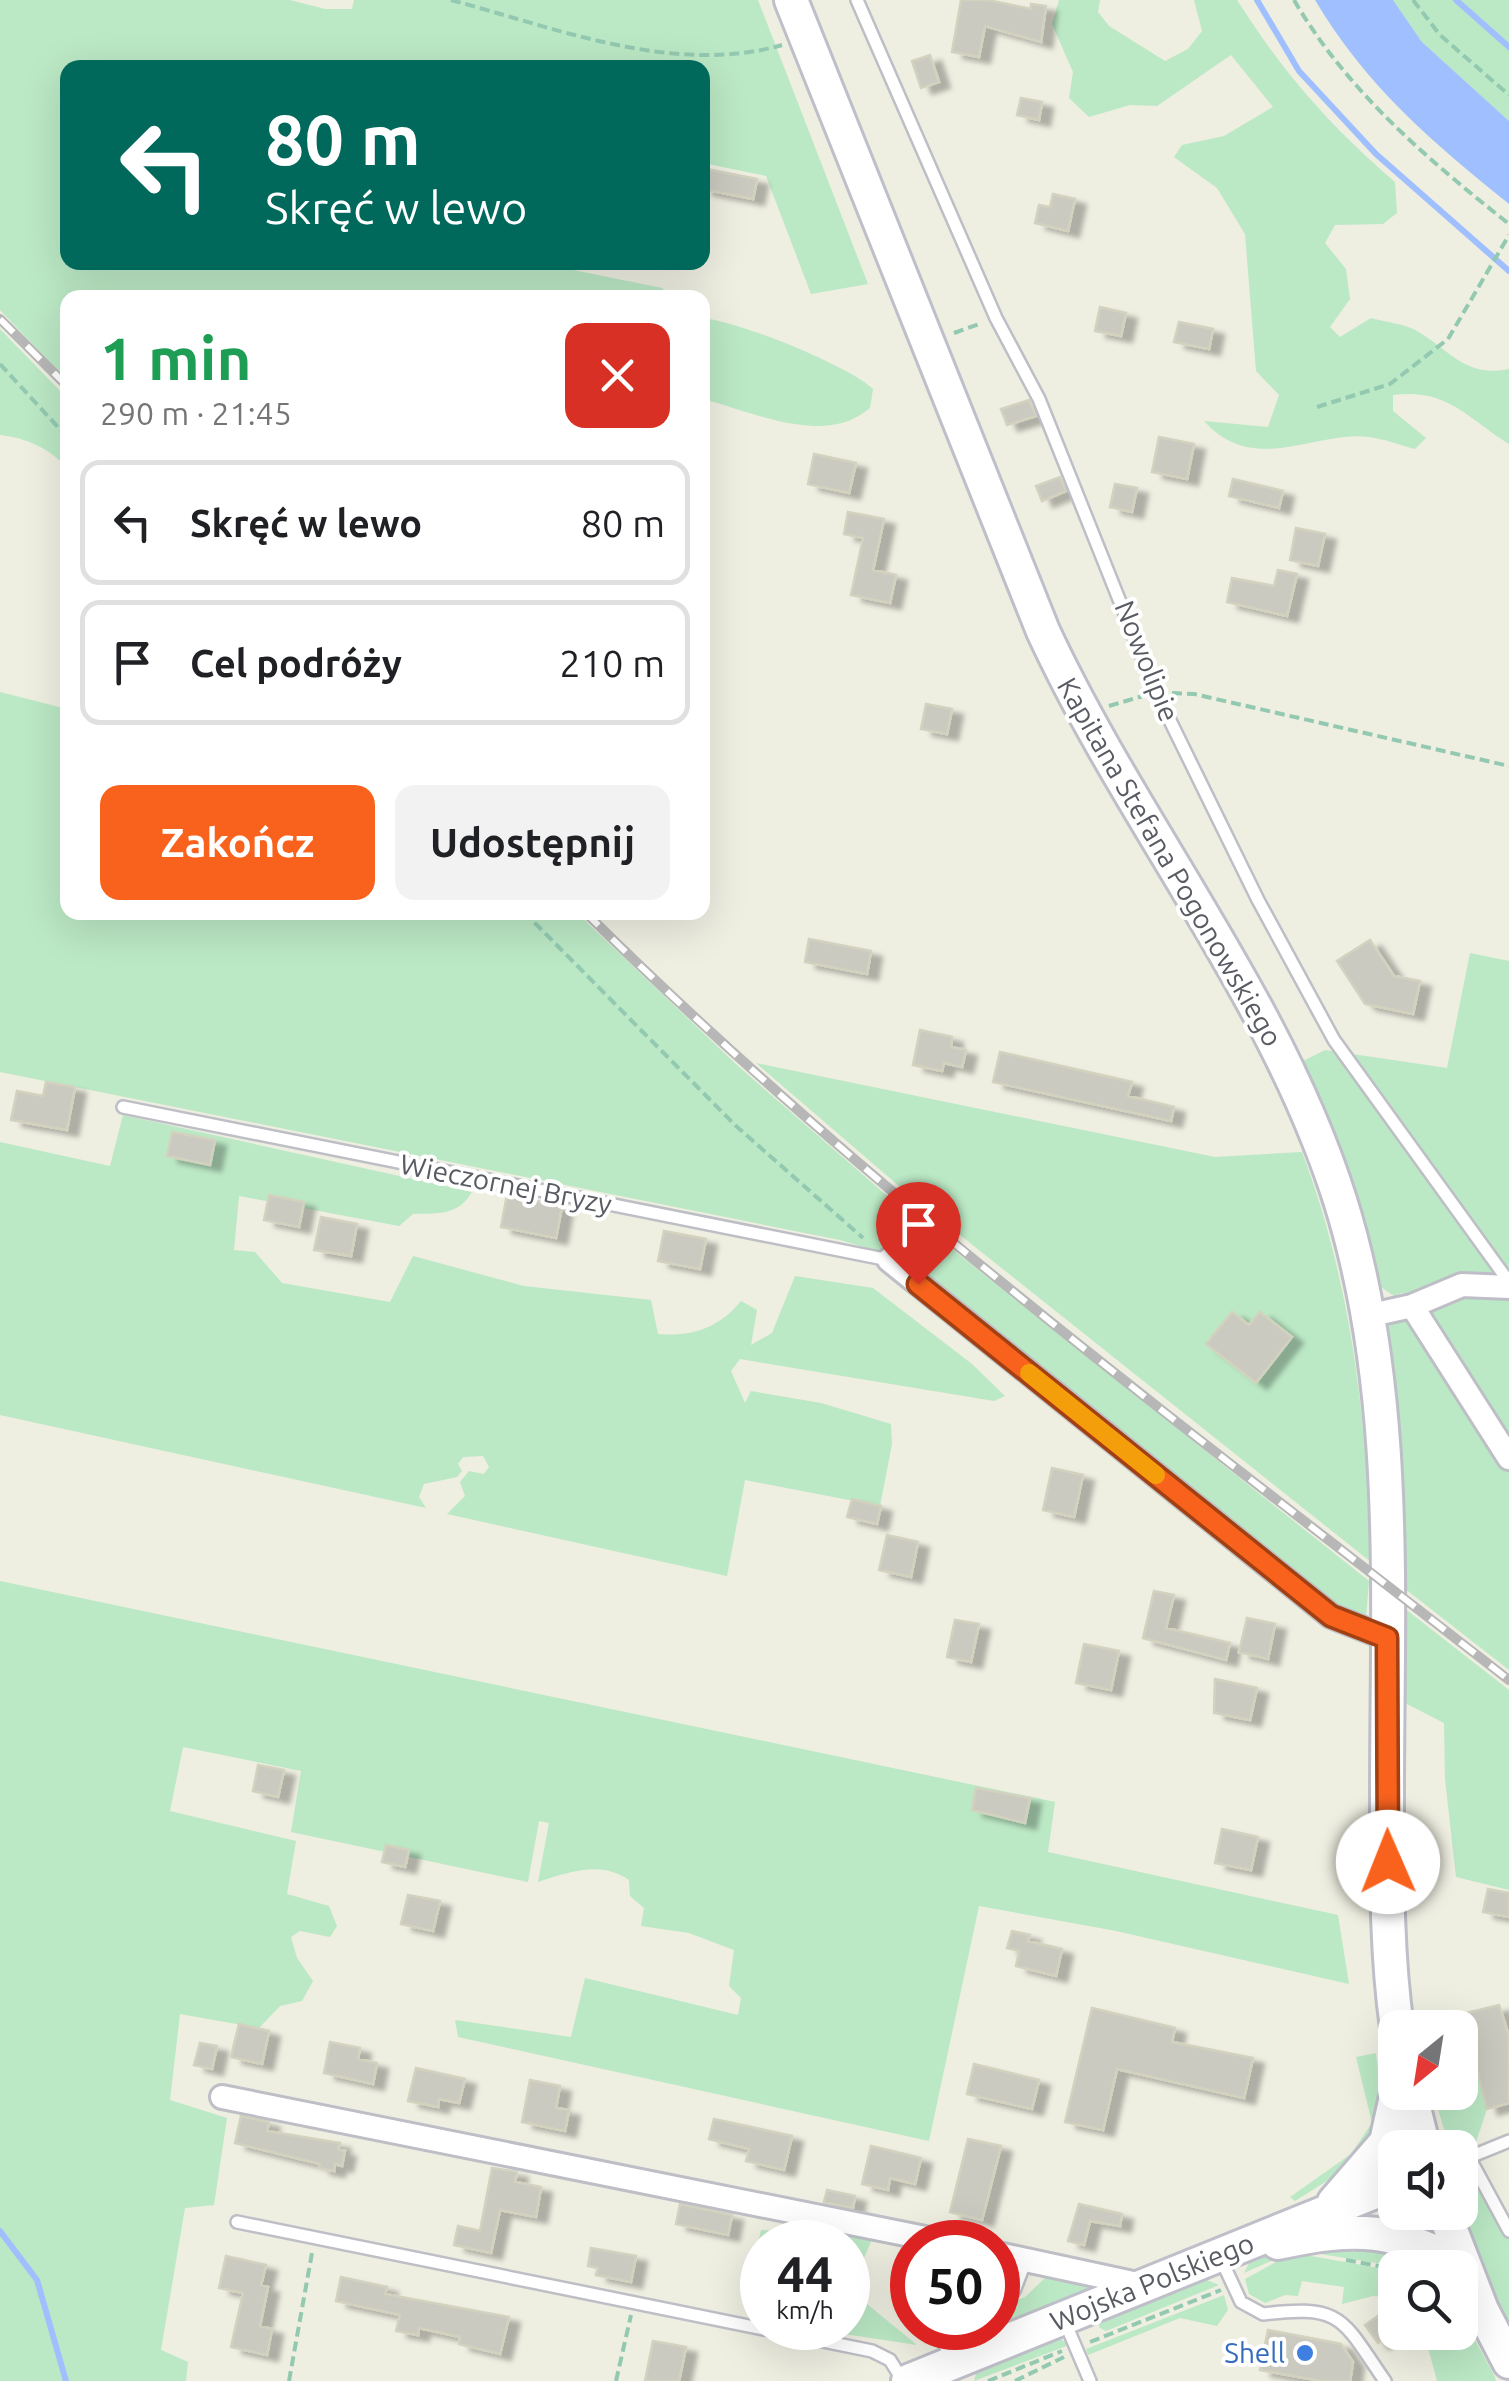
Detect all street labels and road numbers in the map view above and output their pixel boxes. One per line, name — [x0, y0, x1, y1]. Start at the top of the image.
street label: Nowolipie — [1109, 596, 1186, 726]
street label: Kapitana Stefana Pogonowskiego — [1052, 672, 1289, 1051]
street label: Wieczornej Bryzy — [398, 1148, 615, 1219]
street label: Wojska Polskiego — [1045, 2227, 1258, 2337]

